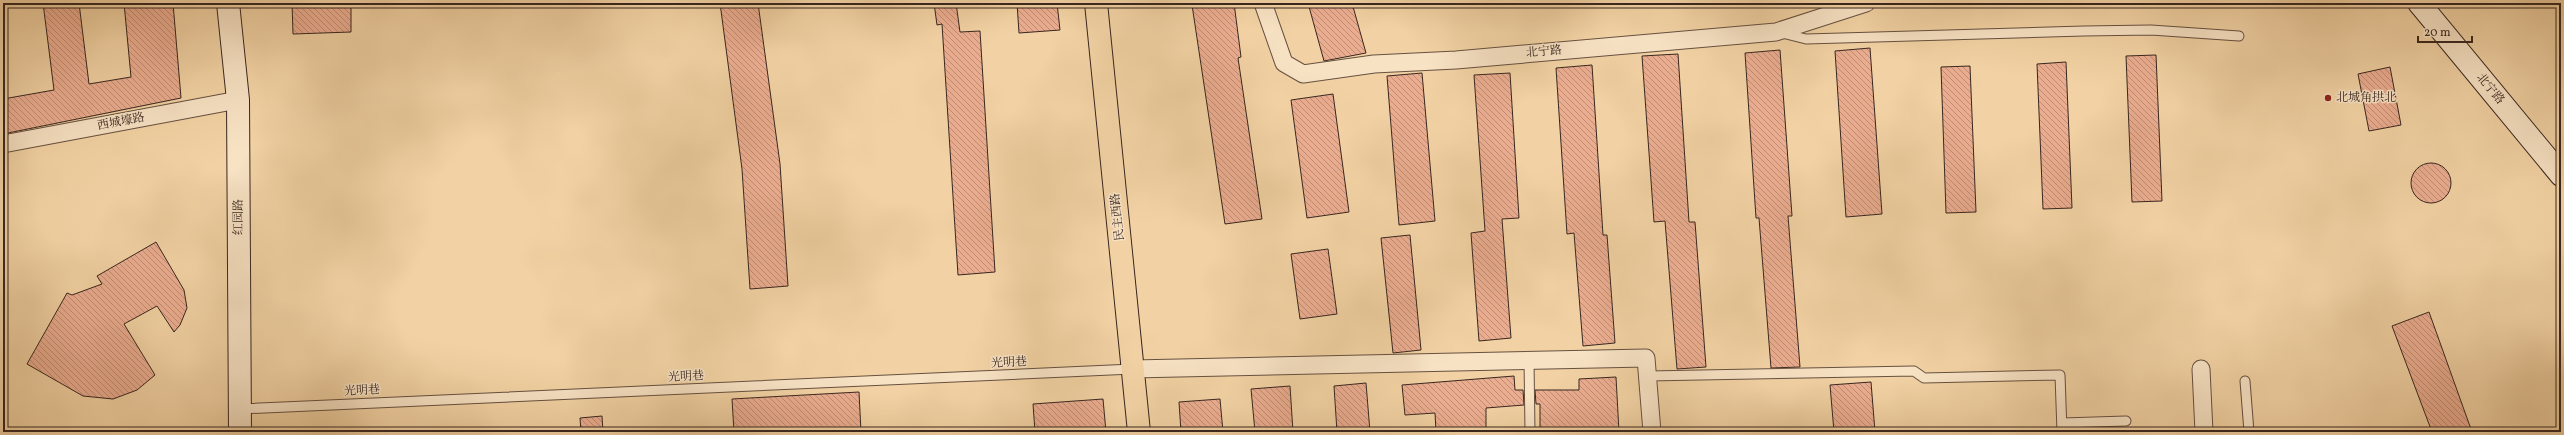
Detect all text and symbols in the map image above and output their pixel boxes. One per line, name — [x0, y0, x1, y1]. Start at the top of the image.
scale bar — [2418, 18, 2472, 44]
text: 20 m — [2424, 25, 2451, 41]
street label: 北宁路 — [1525, 42, 1563, 62]
street label: 北宁路 — [2472, 70, 2508, 108]
place label: 北城角拱北 — [2336, 90, 2396, 106]
marker: 北城角拱北 — [2323, 93, 2333, 103]
street label: 西城壕路 — [96, 110, 146, 134]
street label: 民主西路 — [1108, 192, 1128, 242]
street label: 红园路 — [231, 199, 247, 235]
street label: 光明巷 — [991, 354, 1027, 372]
street label: 光明巷 — [668, 368, 704, 386]
street label: 光明巷 — [344, 382, 380, 400]

